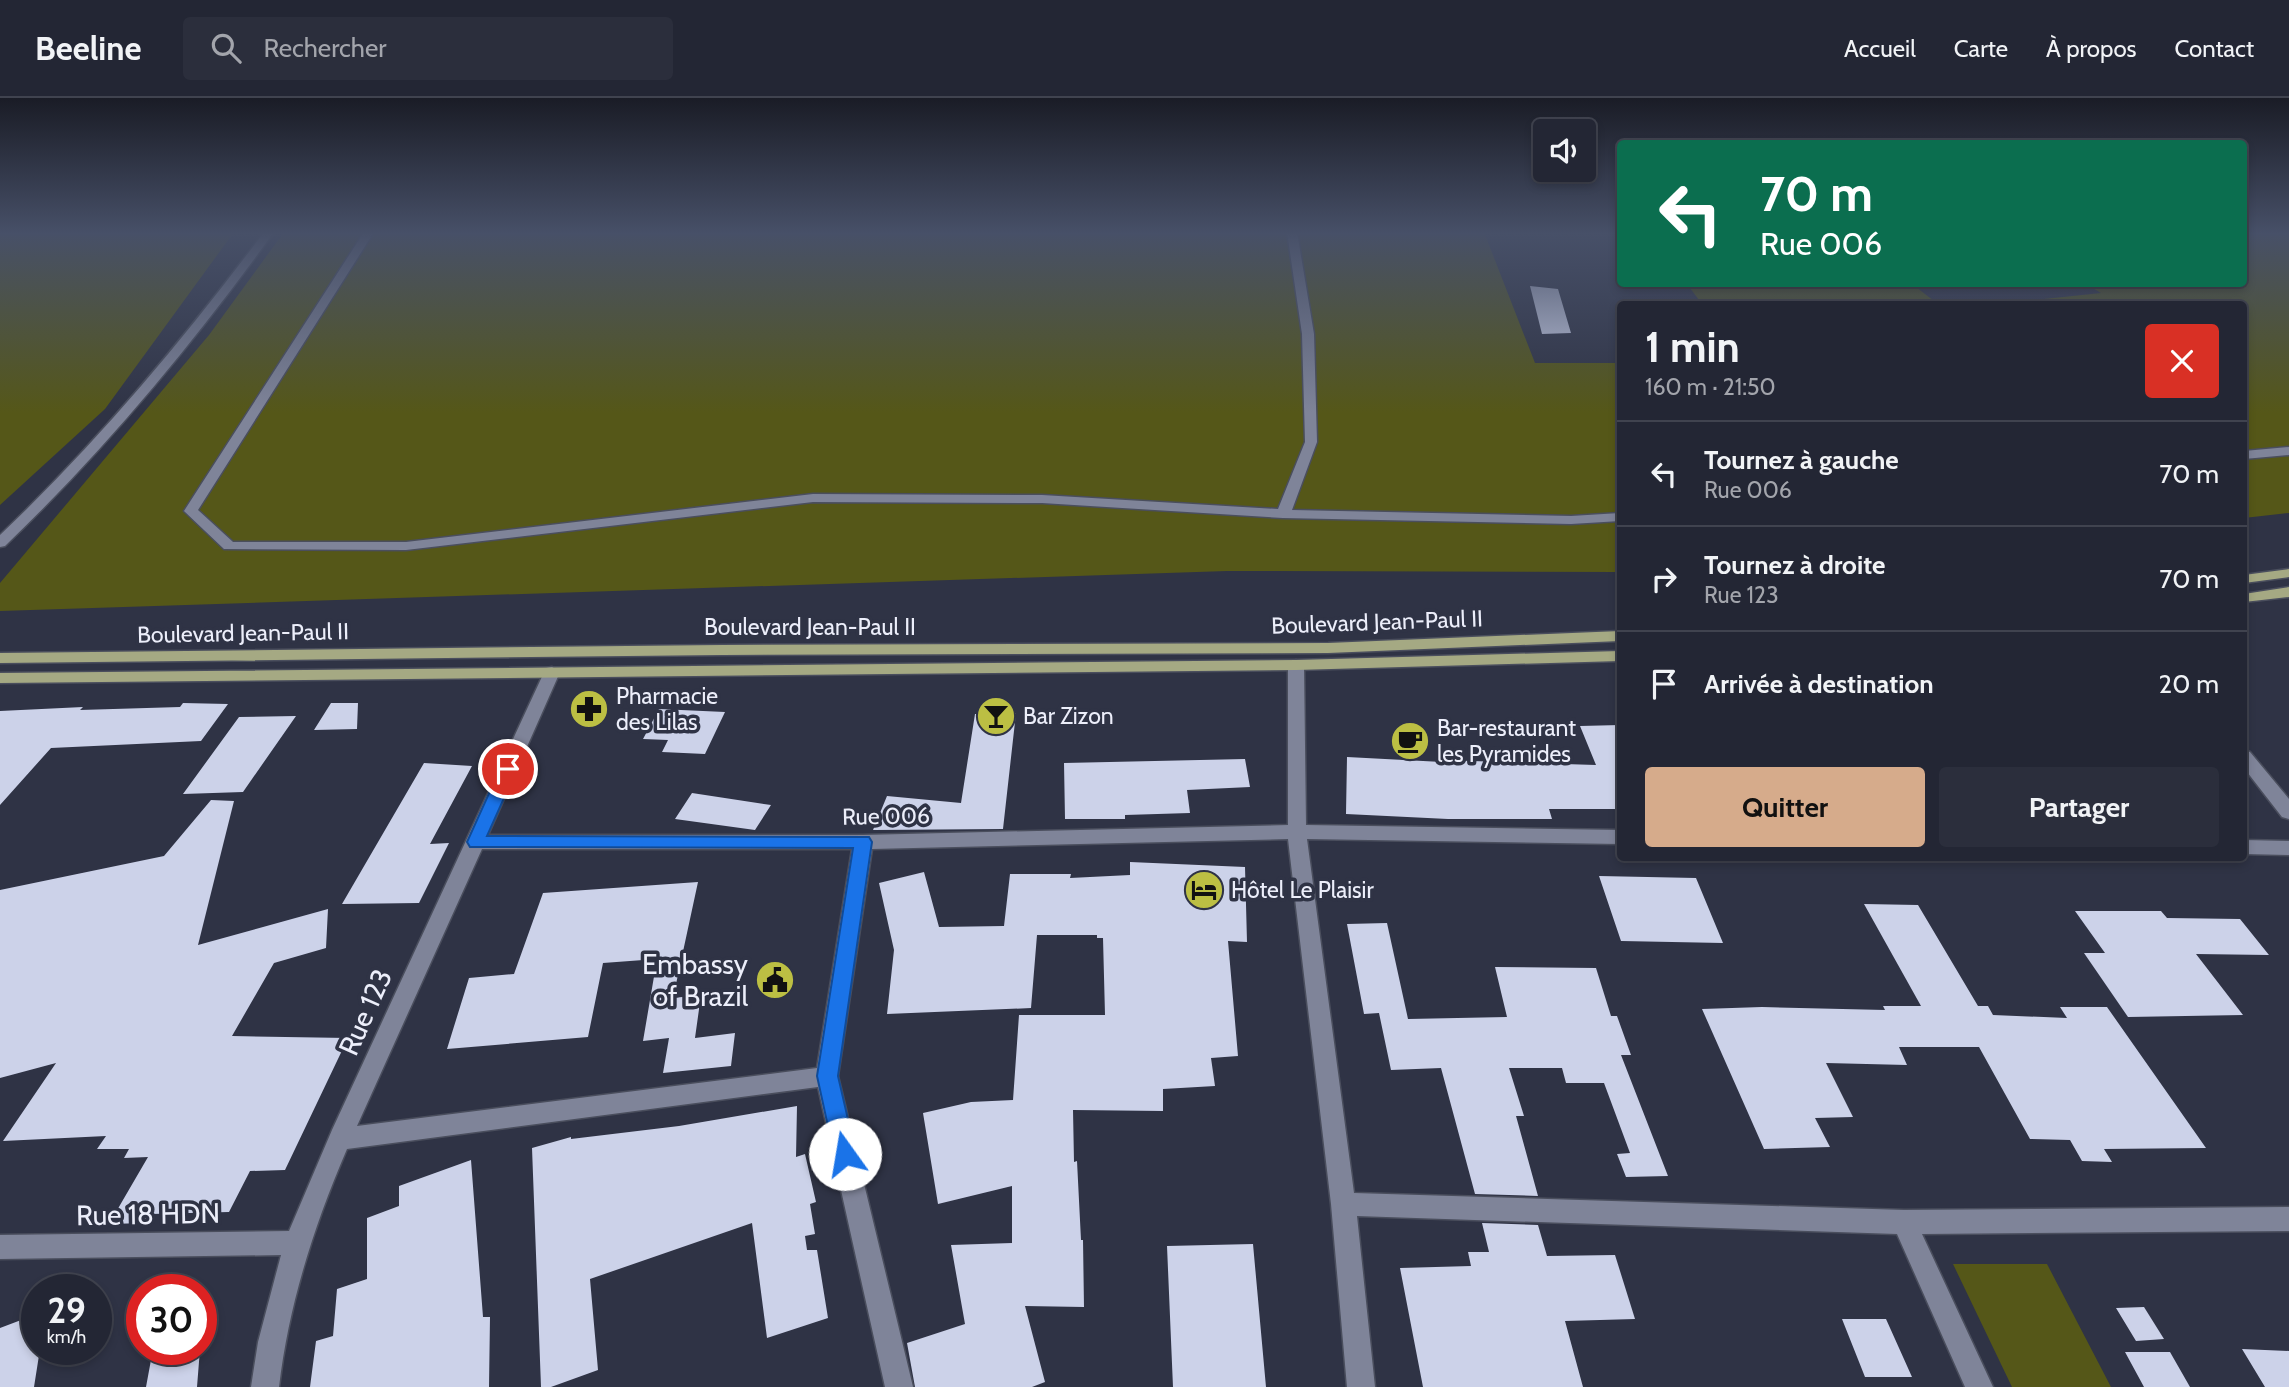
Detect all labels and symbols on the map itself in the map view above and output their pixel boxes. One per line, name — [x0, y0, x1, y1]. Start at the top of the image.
street label: Boulevard Jean-Paul II — [1271, 604, 1483, 640]
street label: Boulevard Jean-Paul II — [704, 613, 916, 641]
street label: Boulevard Jean-Paul II — [137, 617, 349, 649]
place label: Pharmacie des Lilas — [616, 682, 718, 736]
pharmacy icon: Pharmacie des Lilas — [568, 688, 610, 730]
bar icon: Bar Zizon — [975, 695, 1017, 737]
place label: Bar Zizon — [1023, 702, 1114, 730]
place label: Bar-restaurant les Pyramides — [1437, 714, 1576, 768]
cafe icon: Bar-restaurant les Pyramides — [1389, 720, 1431, 762]
pin — [478, 739, 538, 799]
street label: Rue 006 — [842, 801, 930, 831]
hotel icon: Hôtel Le Plaisir — [1183, 869, 1225, 911]
place label: Hôtel Le Plaisir — [1231, 876, 1374, 904]
place label: Embassy of Brazil — [642, 947, 748, 1013]
public building icon: Embassy of Brazil — [754, 959, 796, 1001]
street label: Rue 123 — [331, 964, 399, 1060]
position arrow — [808, 1117, 882, 1191]
street label: Rue 18 HDN — [76, 1196, 220, 1232]
speed limit sign: 30 — [126, 1274, 217, 1365]

